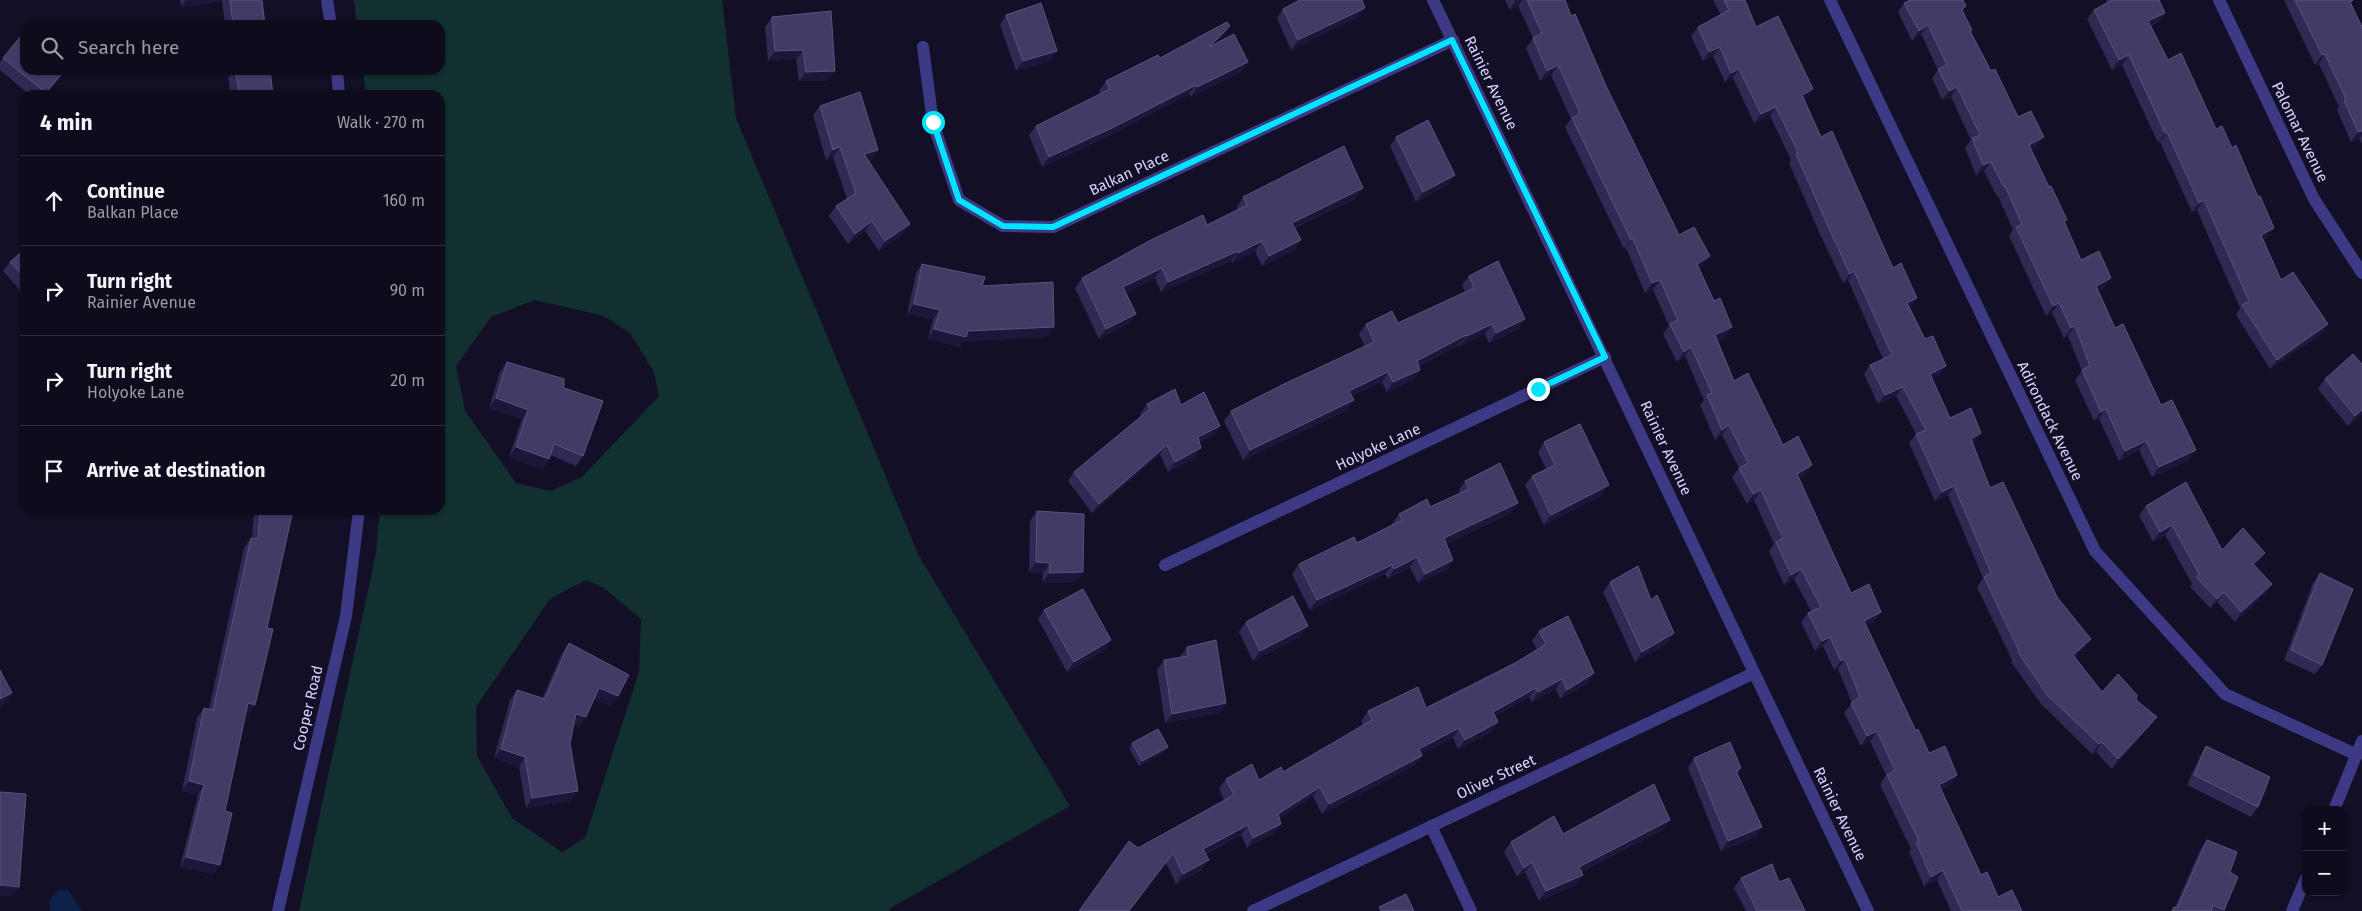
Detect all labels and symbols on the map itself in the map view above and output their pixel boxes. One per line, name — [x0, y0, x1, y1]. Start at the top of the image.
street label: Rainier Avenue — [1461, 33, 1521, 133]
street label: Palomar Avenue — [2268, 79, 2332, 185]
route start — [922, 111, 945, 134]
street label: Balkan Place — [1086, 147, 1172, 199]
street label: Adirondack Avenue — [2013, 358, 2087, 484]
route end — [1527, 378, 1550, 401]
street label: Rainier Avenue — [1636, 398, 1696, 498]
street label: Holyoke Lane — [1333, 420, 1423, 474]
street label: Cooper Road — [289, 664, 327, 752]
street label: Oliver Street — [1454, 751, 1539, 803]
street label: Rainier Avenue — [1810, 764, 1870, 864]

